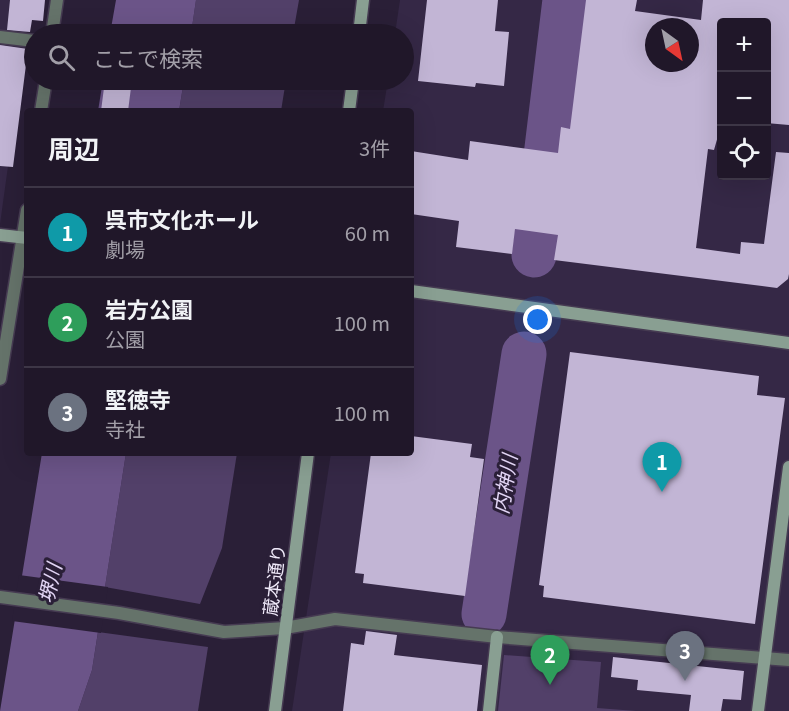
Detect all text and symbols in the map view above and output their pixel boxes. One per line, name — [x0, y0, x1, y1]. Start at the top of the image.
north arrow — [645, 18, 699, 72]
map controls — [717, 18, 771, 180]
button: + — [717, 18, 771, 72]
search box — [24, 24, 414, 90]
icon: search — [45, 41, 78, 74]
text: ここで検索 — [93, 41, 203, 73]
button: − — [717, 72, 771, 126]
button: locate — [717, 126, 771, 180]
text: 周辺 — [48, 129, 100, 166]
text: 3件 — [359, 133, 390, 162]
text: 呉市文化ホール — [105, 202, 259, 234]
text: 1 — [62, 218, 73, 247]
text: 60 m — [345, 218, 390, 247]
text: 劇場 — [105, 234, 145, 263]
text: 岩方公園 — [105, 292, 193, 324]
your location — [523, 305, 552, 334]
text: 2 — [62, 308, 73, 337]
text: 100 m — [334, 308, 390, 337]
text: 公園 — [105, 324, 145, 353]
text: 堅徳寺 — [105, 382, 171, 414]
text: 3 — [62, 398, 73, 427]
text: 100 m — [334, 398, 390, 427]
text: 寺社 — [105, 414, 145, 443]
pin: 1 — [642, 442, 682, 492]
water label: 内神川 — [485, 450, 523, 516]
street label: 蔵本通り — [256, 543, 290, 617]
water label: 堺川 — [30, 558, 68, 606]
pin: 3 — [666, 632, 704, 681]
pin: 2 — [530, 636, 570, 685]

